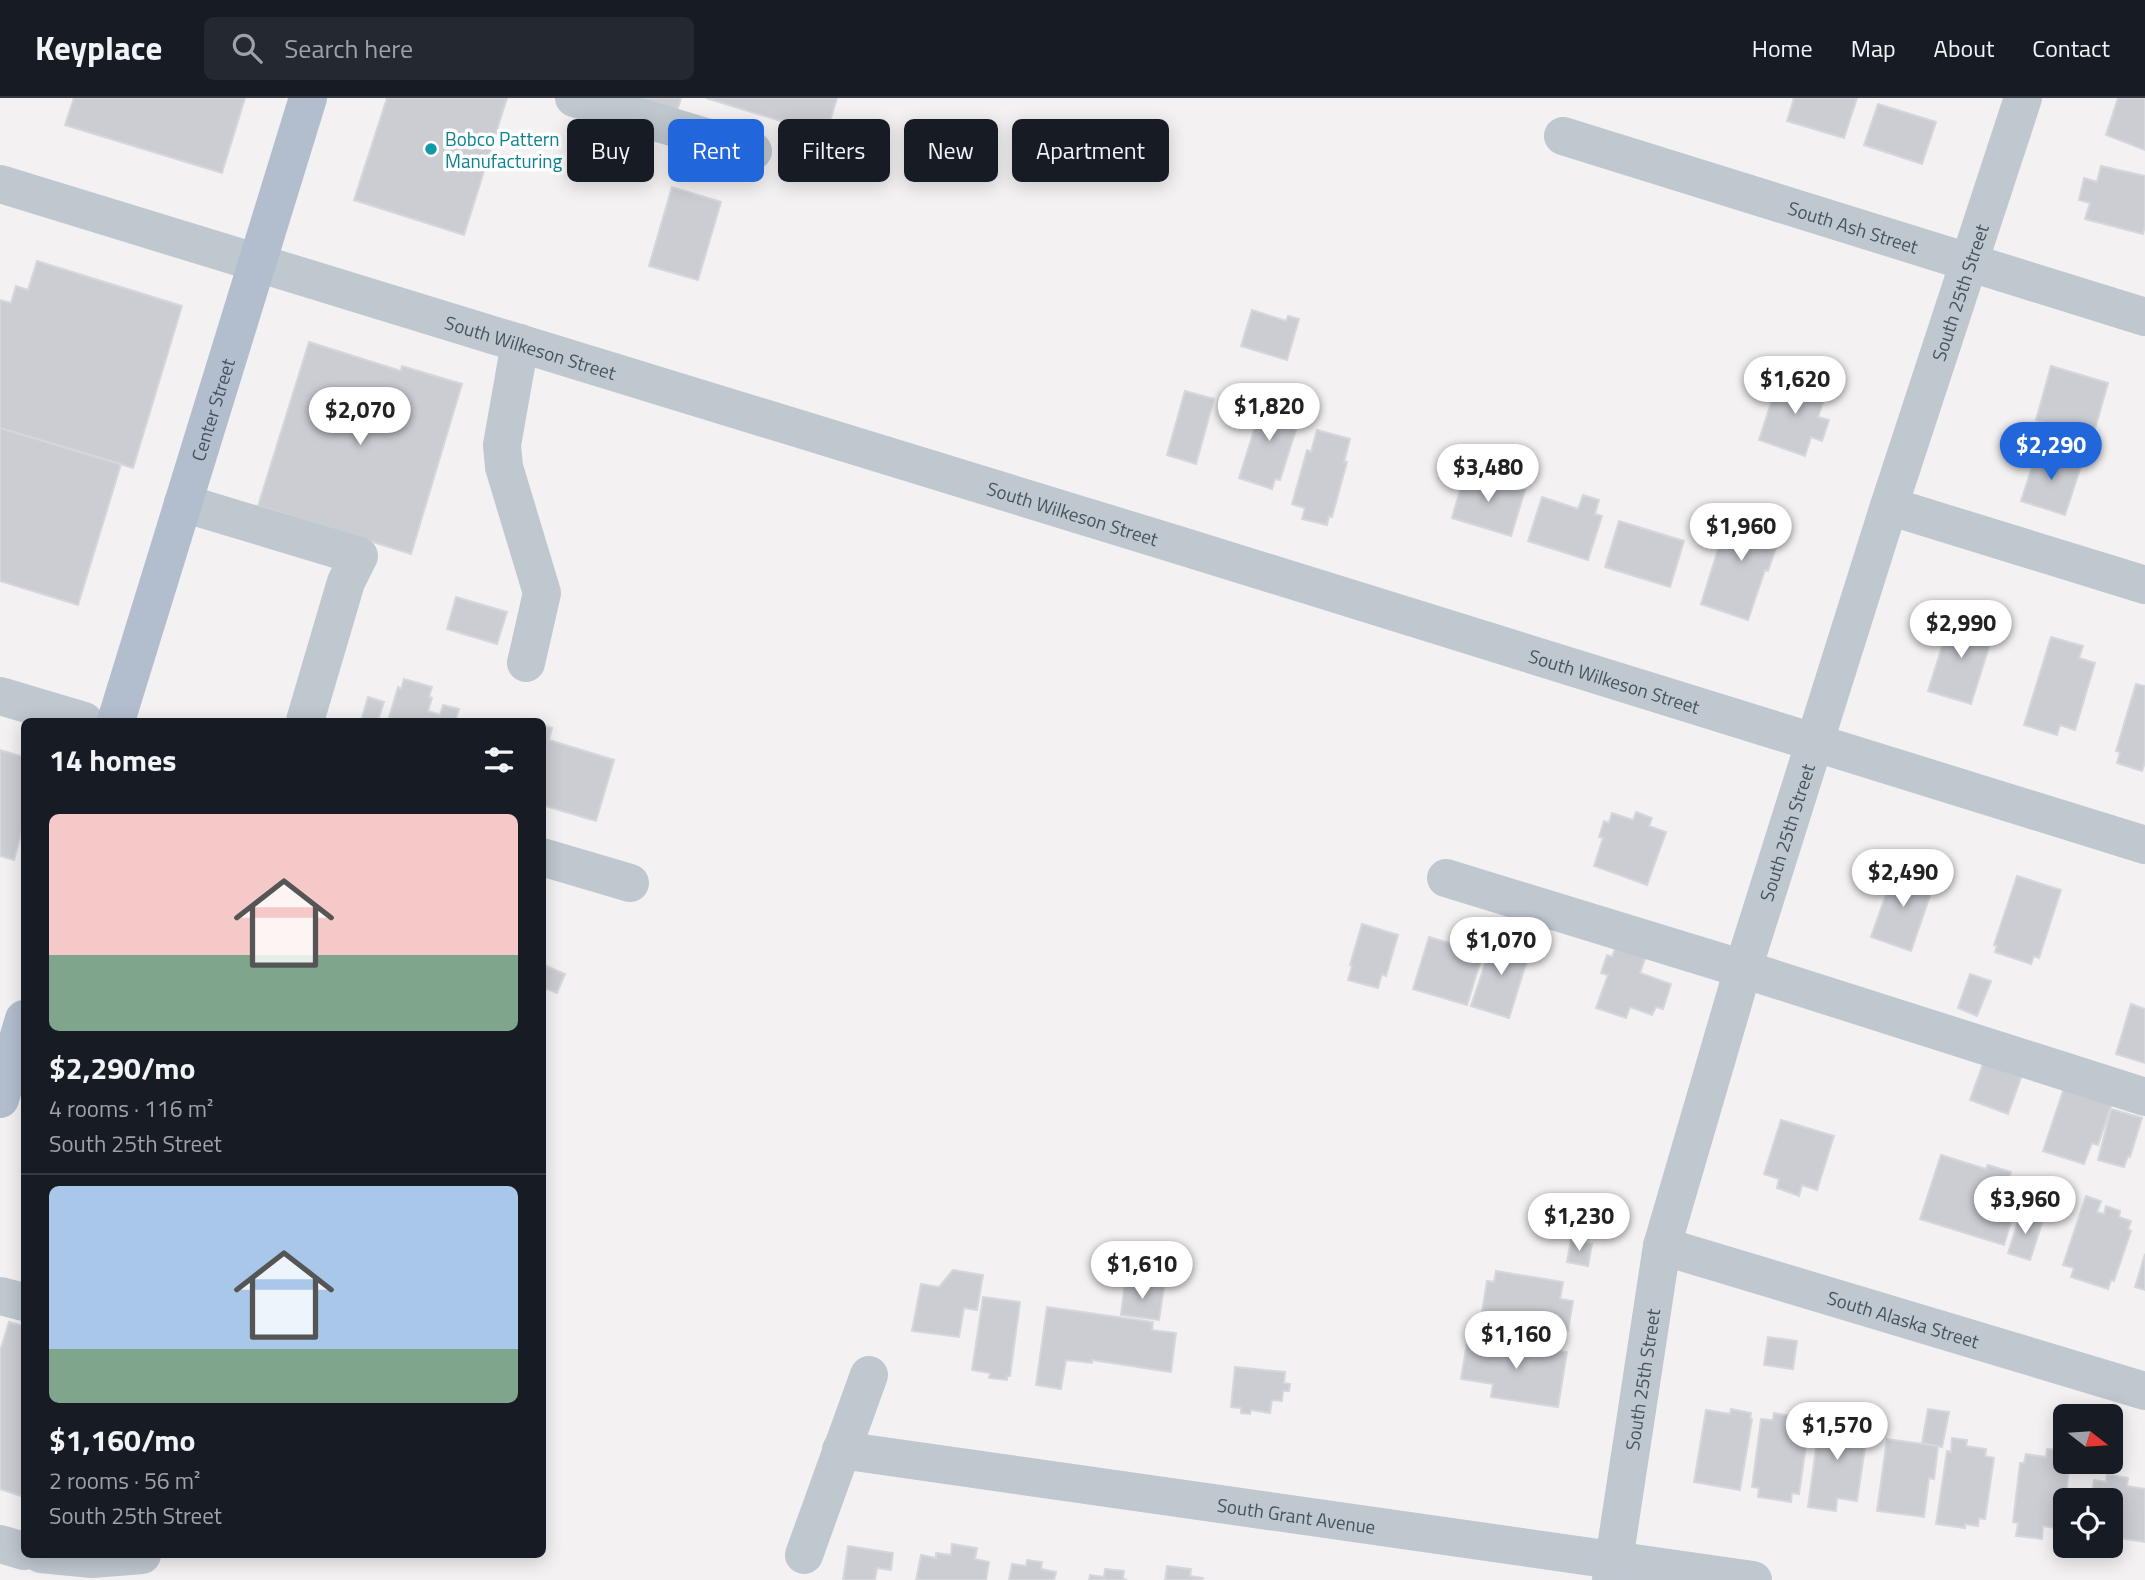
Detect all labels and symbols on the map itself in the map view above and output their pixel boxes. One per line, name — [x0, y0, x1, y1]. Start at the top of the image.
place label: Bobco Pattern Manufacturing — [445, 124, 563, 175]
marker: Bobco Pattern Manufacturing — [423, 141, 439, 157]
street label: South Ash Street — [1784, 192, 1922, 260]
street label: South 25th Street — [1923, 219, 1995, 365]
street label: South Wilkeson Street — [441, 307, 620, 387]
street label: Center Street — [183, 354, 242, 464]
pin: $1,620 — [1738, 356, 1852, 416]
pin: $1,820 — [1212, 384, 1326, 443]
pin: $2,070 — [303, 388, 417, 447]
pin: $2,290 — [1994, 422, 2108, 482]
pin: $3,480 — [1431, 444, 1545, 504]
street label: South Wilkeson Street — [984, 473, 1162, 553]
pin: $1,960 — [1684, 504, 1798, 563]
pin: $2,990 — [1904, 601, 2018, 660]
street label: South Wilkeson Street — [1525, 640, 1704, 721]
street label: South 25th Street — [1751, 759, 1822, 905]
pin: $2,490 — [1846, 850, 1960, 909]
pin: $1,070 — [1444, 918, 1558, 977]
pin: $3,960 — [1968, 1176, 2082, 1236]
pin: $1,230 — [1522, 1194, 1636, 1253]
pin: $1,610 — [1085, 1242, 1199, 1301]
street label: South Alaska Street — [1824, 1282, 1983, 1355]
street label: South 25th Street — [1617, 1306, 1667, 1452]
pin: $1,160 — [1459, 1312, 1573, 1371]
pin: $1,570 — [1780, 1402, 1894, 1462]
north arrow — [2053, 1404, 2123, 1474]
street label: South Grant Avenue — [1215, 1489, 1378, 1541]

